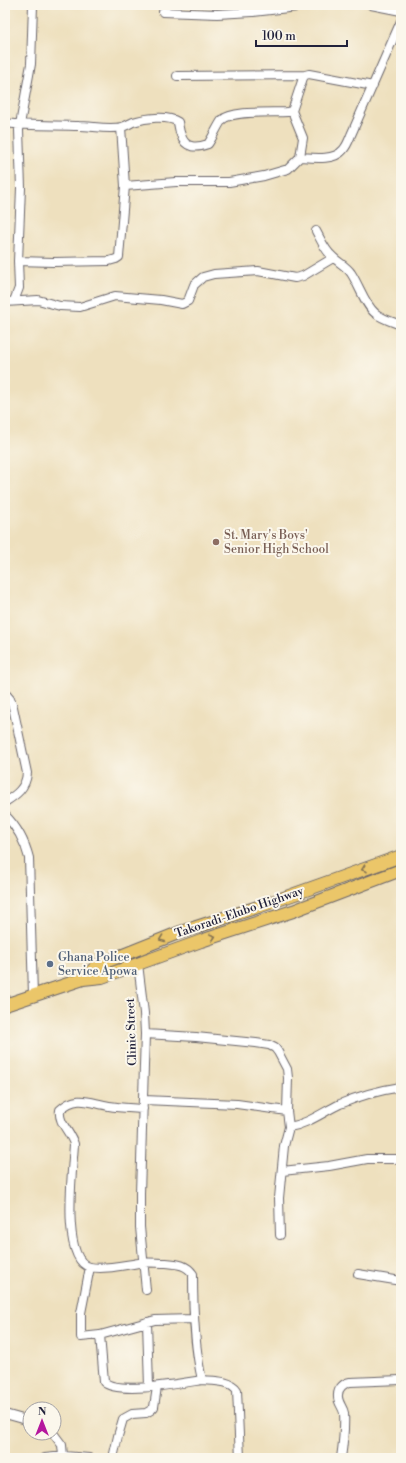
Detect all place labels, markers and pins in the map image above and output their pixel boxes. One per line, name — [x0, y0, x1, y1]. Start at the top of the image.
place label: St. Mary's Boys' Senior High School — [224, 528, 329, 557]
marker: St. Mary's Boys' Senior High School — [211, 537, 221, 547]
place label: Ghana Police Service Apowa — [58, 950, 138, 979]
marker: Ghana Police Service Apowa — [45, 959, 55, 969]

